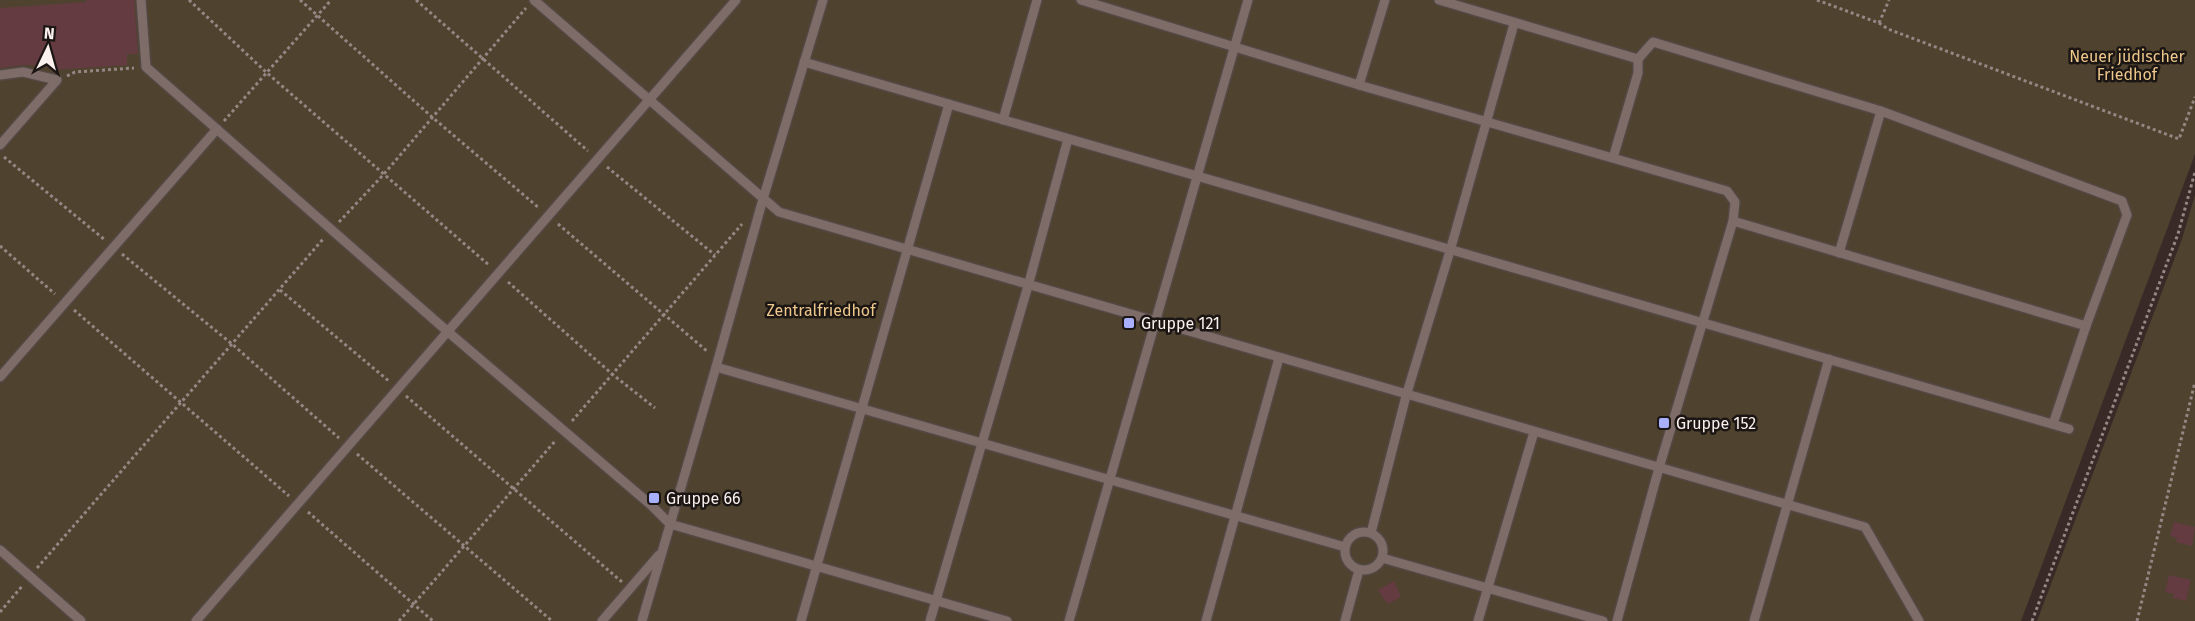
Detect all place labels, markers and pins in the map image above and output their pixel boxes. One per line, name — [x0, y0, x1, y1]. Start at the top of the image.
place label: Gruppe 121 — [1141, 314, 1220, 333]
marker: Gruppe 121 — [1122, 316, 1136, 330]
place label: Gruppe 152 — [1676, 414, 1756, 433]
marker: Gruppe 152 — [1657, 416, 1671, 430]
place label: Gruppe 66 — [666, 489, 741, 508]
marker: Gruppe 66 — [647, 491, 661, 505]

